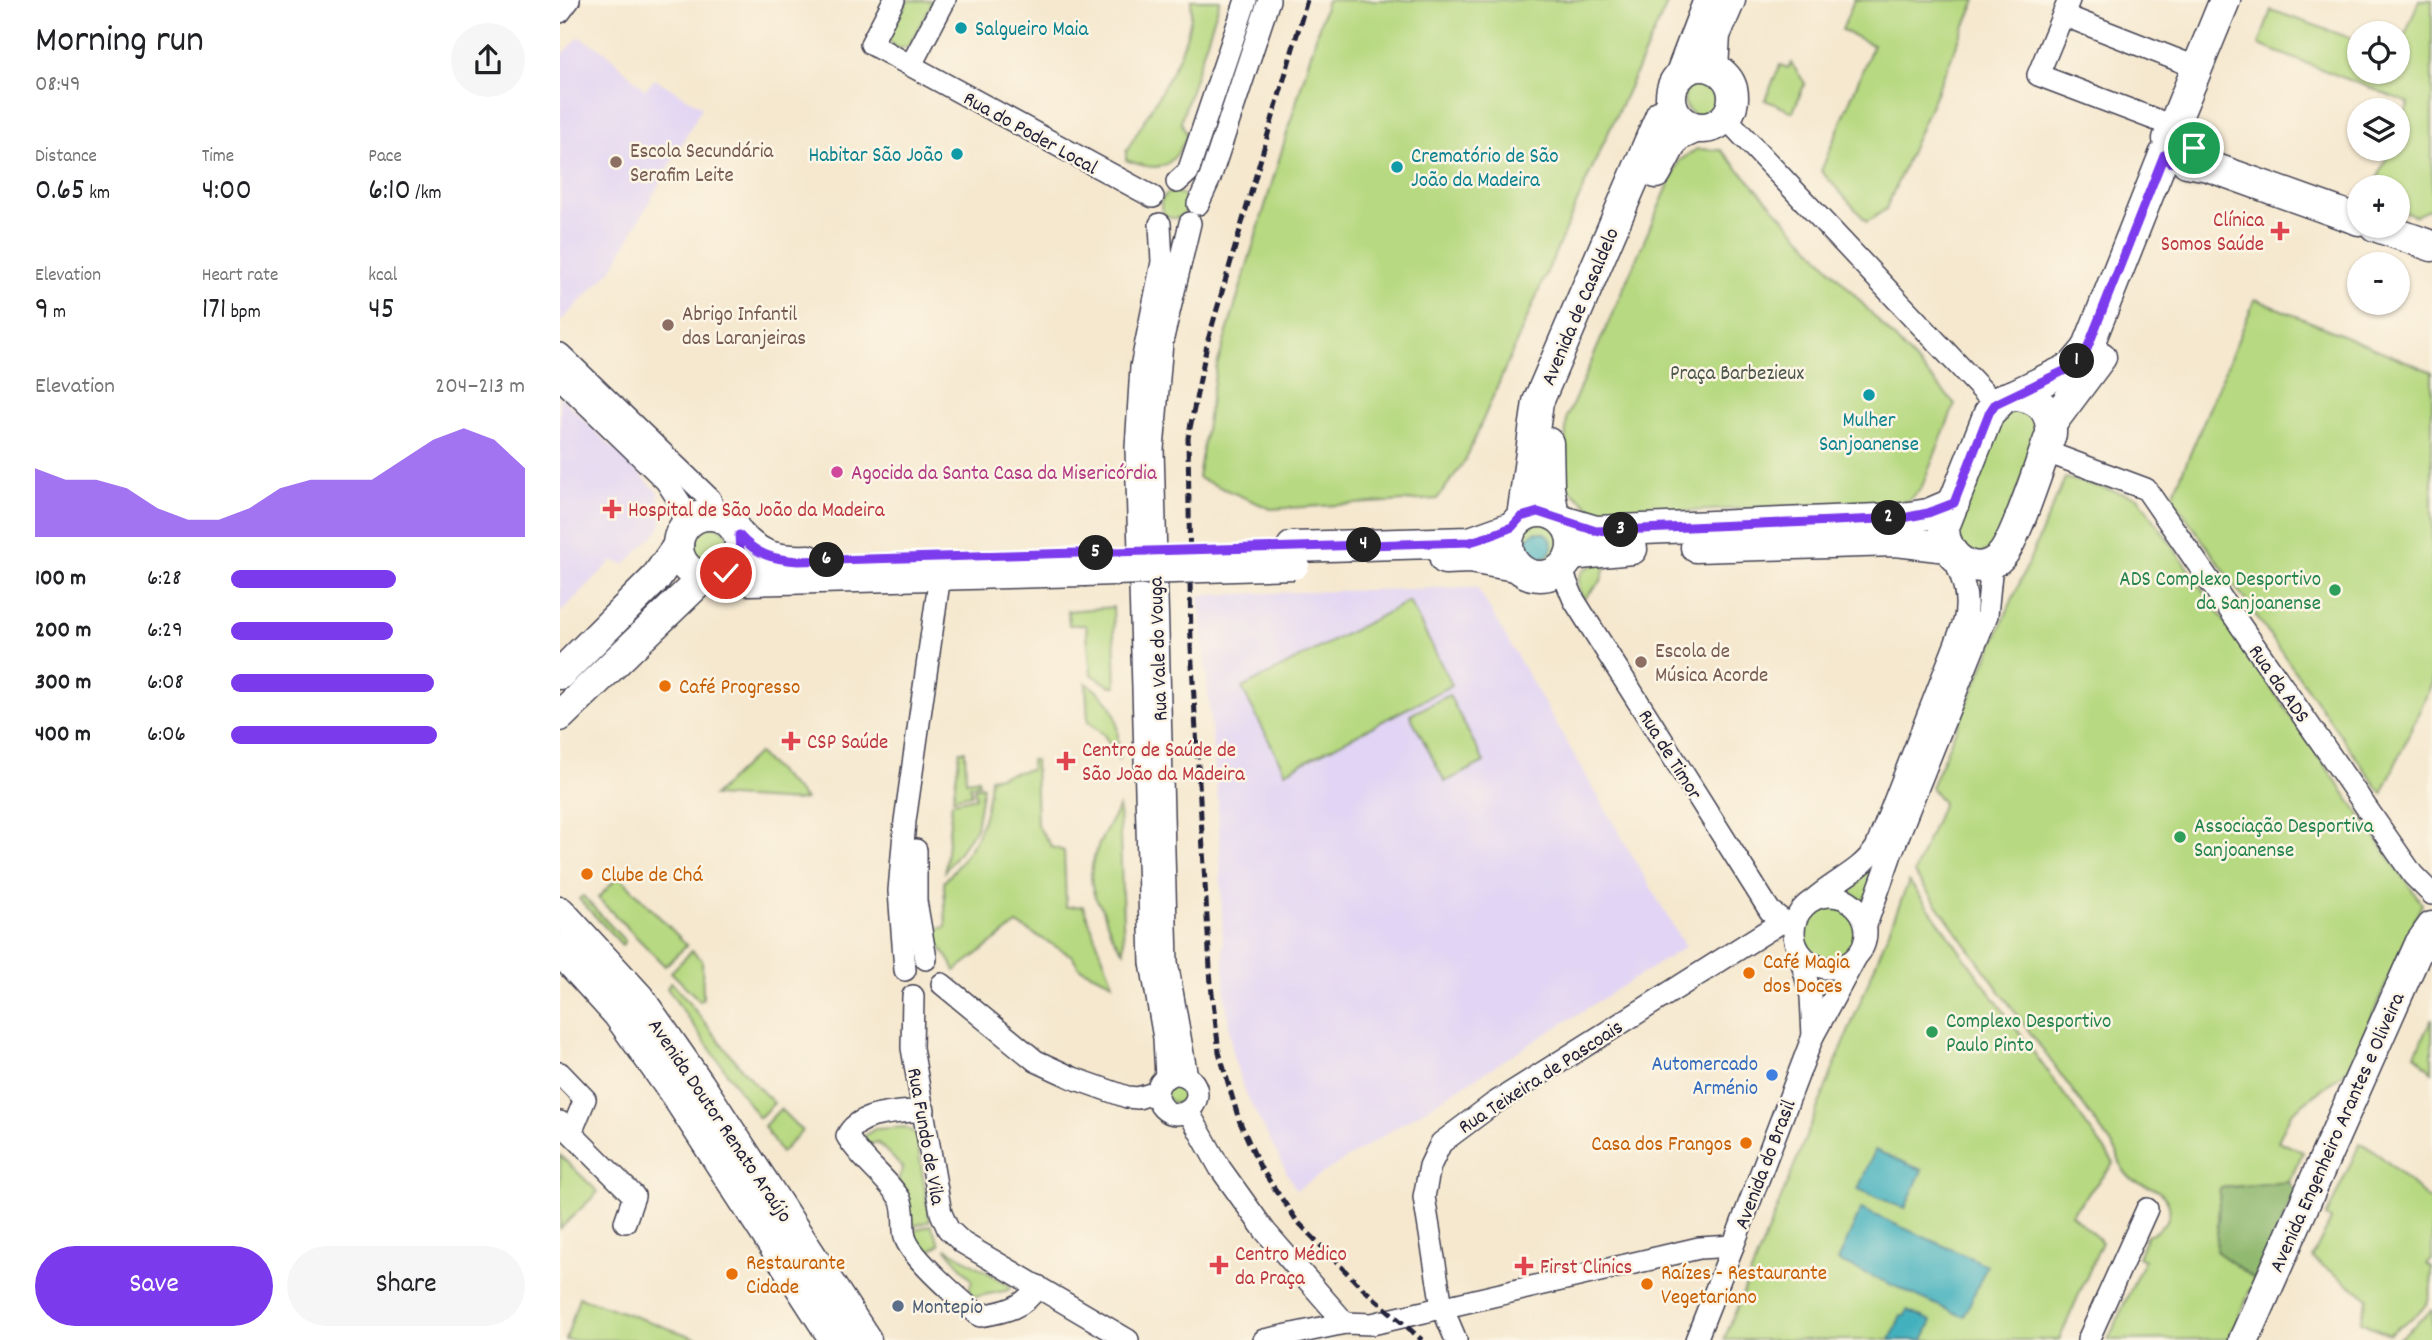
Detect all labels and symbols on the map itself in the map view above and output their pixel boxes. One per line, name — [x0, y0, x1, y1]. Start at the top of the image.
place label: Salgueiro Maia — [975, 16, 1089, 46]
marker: Salgueiro Maia — [953, 20, 969, 36]
street label: Rua do Poder Local — [957, 85, 1102, 184]
pin — [2164, 118, 2224, 178]
place label: Escola Secundária Serafim Leite — [630, 138, 774, 192]
place label: Habitar São João — [809, 142, 943, 172]
place label: Crematório de São João da Madeira — [1411, 143, 1559, 197]
marker: Habitar São João — [949, 146, 965, 162]
marker: Escola Secundária Serafim Leite — [608, 154, 624, 170]
marker: Crematório de São João da Madeira — [1389, 159, 1405, 175]
place label: Clínica Somos Saúde — [2161, 207, 2265, 261]
marker: Clínica Somos Saúde — [2270, 221, 2290, 241]
street label: Avenida de Casaldelo — [1535, 224, 1629, 391]
place label: Abrigo Infantil das Laranjeiras — [682, 301, 806, 355]
marker: Abrigo Infantil das Laranjeiras — [660, 317, 676, 333]
pin: 1 — [2060, 344, 2094, 378]
park label: Praça Barbezieux — [1670, 360, 1804, 390]
marker: Mulher Sanjoanense — [1861, 387, 1877, 403]
place label: Mulher Sanjoanense — [1819, 407, 1919, 461]
place label: Agocida da Santa Casa da Misericórdia — [851, 460, 1158, 490]
marker: Agocida da Santa Casa da Misericórdia — [829, 464, 845, 480]
place label: Hospital de São João da Madeira — [628, 497, 886, 527]
marker: Hospital de São João da Madeira — [602, 499, 622, 519]
pin: 2 — [1872, 500, 1906, 536]
pin: 3 — [1604, 512, 1638, 548]
pin: 4 — [1346, 528, 1382, 562]
pin: 5 — [1078, 536, 1114, 570]
pin: 6 — [810, 542, 844, 578]
pin — [696, 543, 756, 603]
place label: ADS Complexo Desportivo da Sanjoanense — [2119, 566, 2321, 620]
street label: Rua Vale do Vouga — [1142, 575, 1178, 722]
marker: ADS Complexo Desportivo da Sanjoanense — [2327, 582, 2343, 598]
place label: Escola de Música Acorde — [1655, 638, 1768, 692]
street label: Rua da ADS — [2239, 639, 2316, 730]
marker: Escola de Música Acorde — [1633, 654, 1649, 670]
place label: Café Progresso — [679, 674, 800, 704]
marker: Café Progresso — [657, 678, 673, 694]
street label: Rua de Timor — [1629, 705, 1708, 807]
place label: CSP Saúde — [807, 729, 888, 759]
marker: CSP Saúde — [781, 731, 801, 751]
place label: Centro de Saúde de São João da Madeira — [1082, 737, 1246, 791]
marker: Centro de Saúde de São João da Madeira — [1056, 751, 1076, 771]
place label: Associação Desportiva Sanjoanense — [2194, 813, 2375, 867]
marker: Associação Desportiva Sanjoanense — [2172, 829, 2188, 845]
place label: Clube de Chá — [601, 862, 703, 892]
marker: Clube de Chá — [579, 866, 595, 882]
place label: Café Magia dos Doces — [1763, 949, 1851, 1003]
marker: Café Magia dos Doces — [1741, 965, 1757, 981]
street label: Avenida Engenheiro Arantes e Oliveira — [2263, 987, 2415, 1278]
place label: Complexo Desportivo Paulo Pinto — [1946, 1008, 2111, 1062]
street label: Avenida Doutor Renato Araújo — [639, 1014, 798, 1230]
street label: Rua Teixeira de Pascoais — [1453, 1014, 1630, 1143]
marker: Complexo Desportivo Paulo Pinto — [1924, 1024, 1940, 1040]
place label: Automercado Arménio — [1651, 1051, 1758, 1105]
street label: Rua Fundo de Vila — [897, 1066, 951, 1209]
marker: Automercado Arménio — [1764, 1067, 1780, 1083]
street label: Avenida do Brasil — [1728, 1096, 1805, 1234]
place label: Casa dos Frangos — [1591, 1131, 1732, 1161]
marker: Casa dos Frangos — [1738, 1135, 1754, 1151]
place label: Centro Médico da Praça — [1235, 1241, 1347, 1295]
place label: Restaurante Cidade — [746, 1250, 845, 1304]
place label: First Clinics — [1540, 1254, 1632, 1284]
marker: Centro Médico da Praça — [1209, 1255, 1229, 1275]
marker: First Clinics — [1514, 1256, 1534, 1276]
place label: Raízes - Restaurante Vegetariano — [1661, 1260, 1827, 1314]
marker: Restaurante Cidade — [724, 1266, 740, 1282]
marker: Raízes - Restaurante Vegetariano — [1639, 1276, 1655, 1292]
place label: Montepio — [912, 1294, 983, 1324]
marker: Montepio — [890, 1298, 906, 1314]

